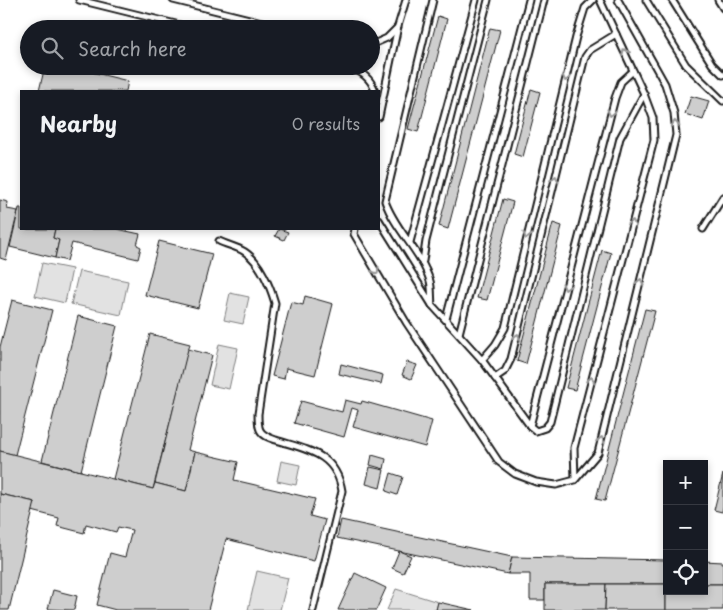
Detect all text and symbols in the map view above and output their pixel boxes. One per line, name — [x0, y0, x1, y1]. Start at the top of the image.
search box — [20, 20, 380, 75]
icon: search — [38, 34, 66, 62]
text: Search here — [78, 34, 187, 62]
one-way arrow — [620, 48, 631, 57]
one-way arrow — [561, 73, 572, 82]
text: Nearby — [40, 107, 117, 139]
one-way arrow — [607, 108, 617, 116]
text: 0 results — [292, 111, 360, 135]
one-way arrow — [670, 120, 681, 128]
one-way arrow — [549, 175, 560, 184]
one-way arrow — [626, 219, 637, 228]
one-way arrow — [522, 231, 533, 240]
one-way arrow — [369, 266, 379, 275]
one-way arrow — [634, 278, 645, 287]
one-way arrow — [561, 282, 572, 291]
one-way arrow — [511, 333, 522, 342]
one-way arrow — [585, 376, 596, 385]
one-way arrow — [595, 435, 606, 444]
map controls — [663, 460, 708, 595]
button: + — [663, 460, 708, 505]
button: − — [663, 505, 708, 550]
button: locate — [663, 550, 708, 595]

